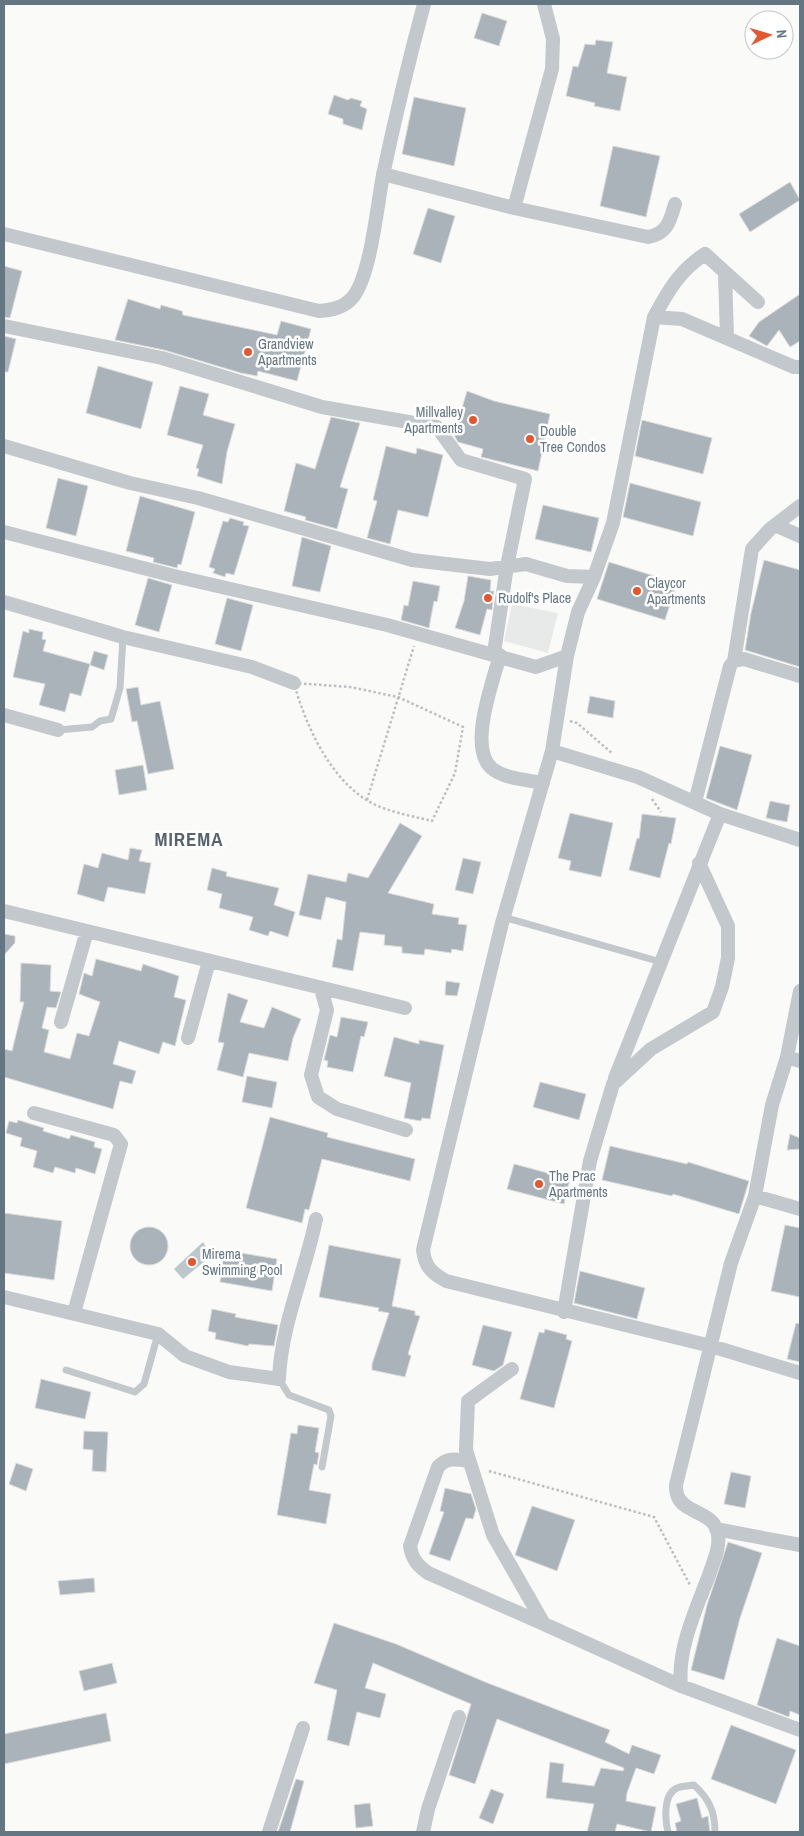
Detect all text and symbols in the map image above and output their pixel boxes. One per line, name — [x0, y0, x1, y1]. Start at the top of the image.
north arrow — [744, 10, 794, 60]
text: N — [773, 29, 791, 39]
place label: Grandview Apartments — [257, 335, 317, 369]
marker: Grandview Apartments — [242, 346, 254, 358]
place label: Millvalley Apartments — [403, 403, 463, 437]
marker: Millvalley Apartments — [467, 414, 479, 426]
place label: Double Tree Condos — [540, 422, 606, 456]
marker: Double Tree Condos — [524, 433, 536, 445]
place label: Claycor Apartments — [646, 574, 706, 608]
marker: Claycor Apartments — [631, 585, 643, 597]
place label: Rudolf's Place — [498, 589, 571, 607]
marker: Rudolf's Place — [482, 592, 494, 604]
district label: MIREMA — [154, 826, 224, 852]
place label: The Prac Apartments — [548, 1167, 608, 1201]
marker: The Prac Apartments — [533, 1178, 545, 1190]
place label: Mirema Swimming Pool — [202, 1245, 282, 1279]
marker: Mirema Swimming Pool — [186, 1256, 198, 1268]

